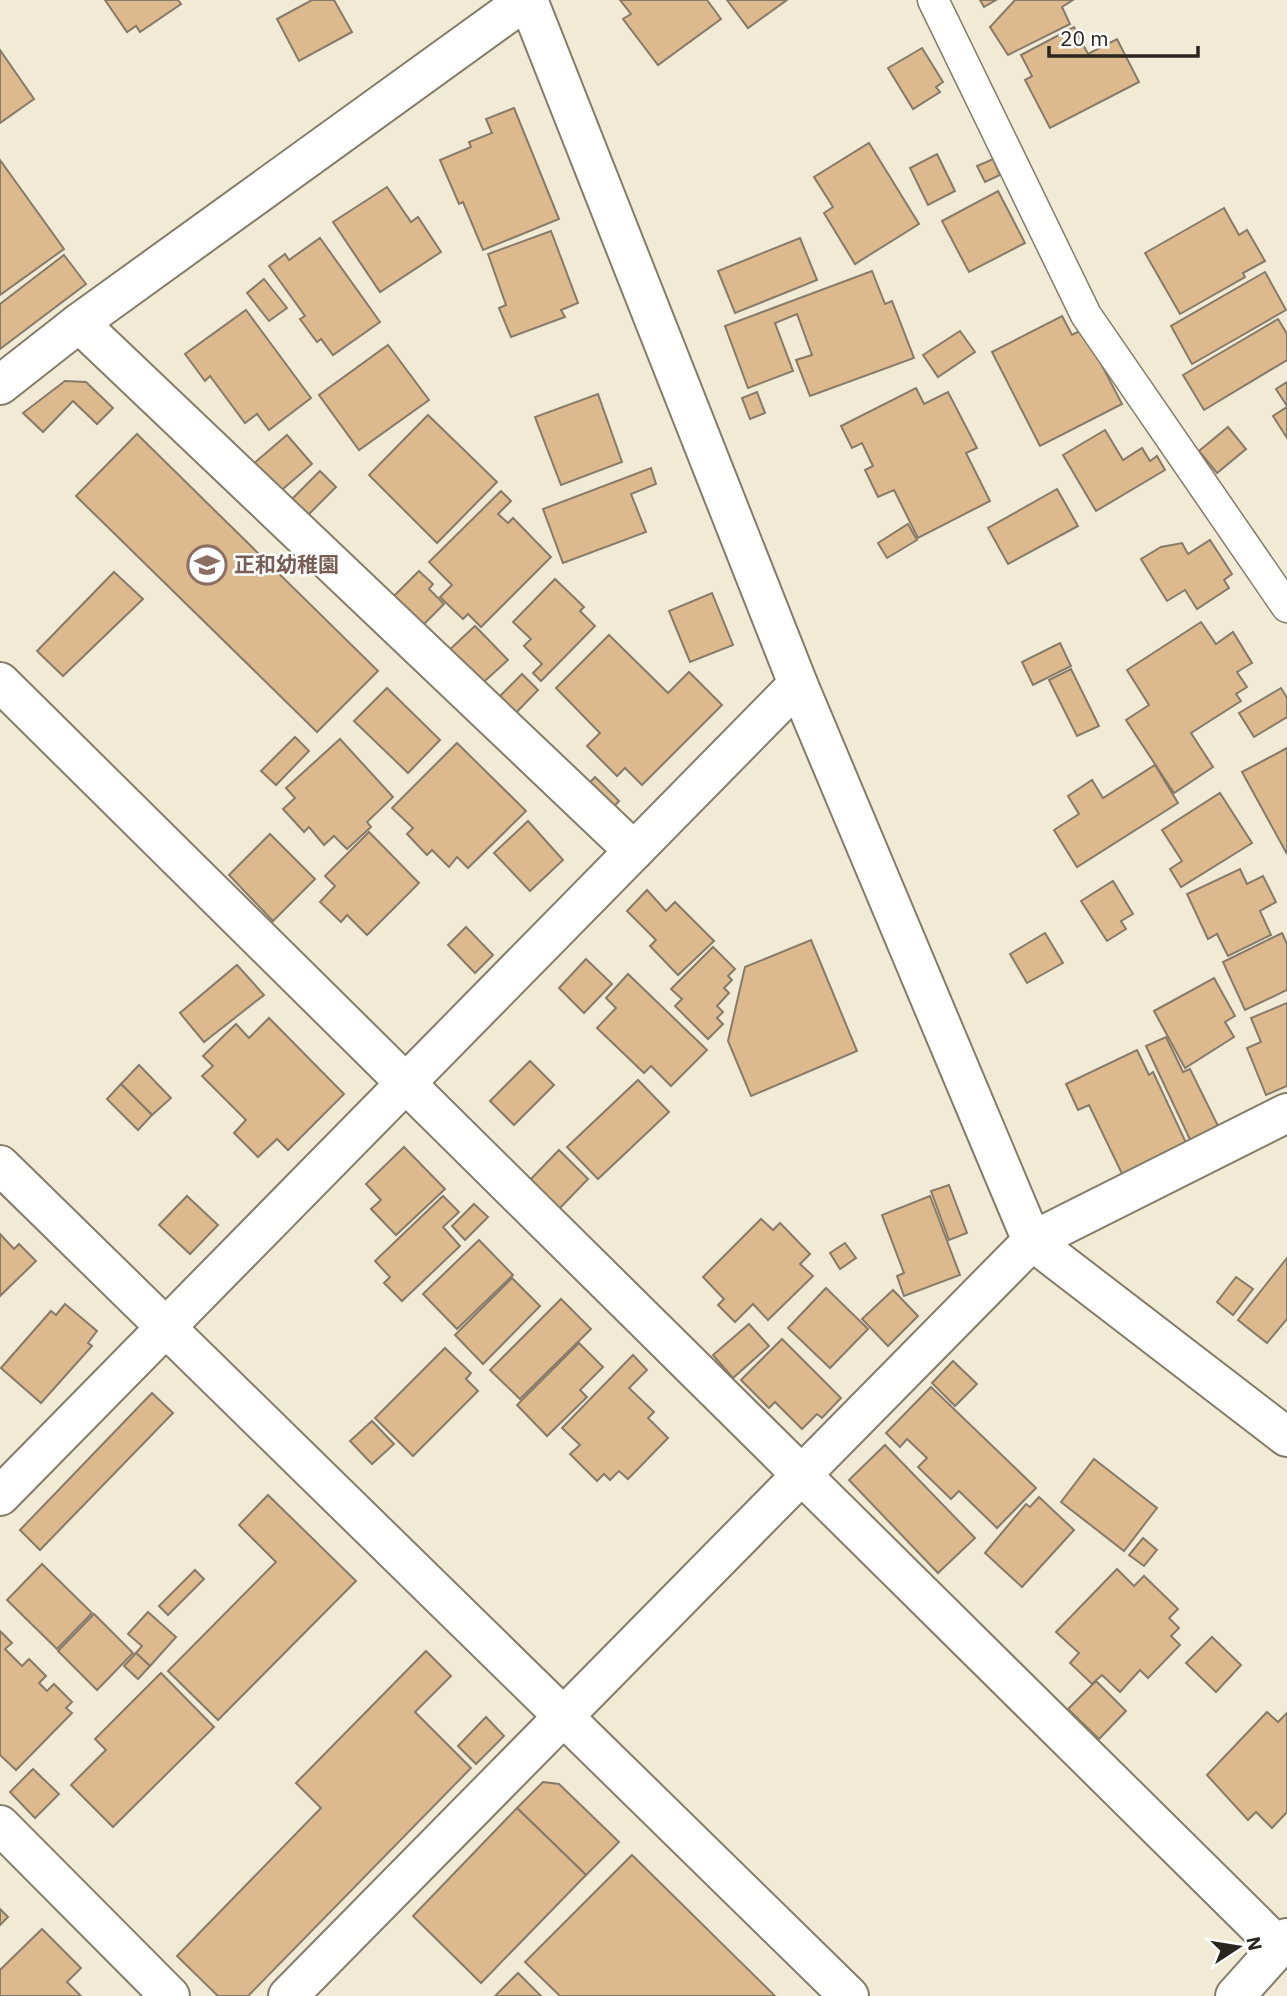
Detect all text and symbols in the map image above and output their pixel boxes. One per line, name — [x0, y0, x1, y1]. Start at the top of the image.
scale bar — [1049, 14, 1198, 58]
text: 20 m — [1060, 24, 1109, 52]
school or university icon: 正和幼稚園 — [186, 544, 228, 586]
place label: 正和幼稚園 — [234, 550, 339, 578]
north arrow — [1203, 1912, 1273, 1982]
text: N — [1241, 1934, 1268, 1953]

